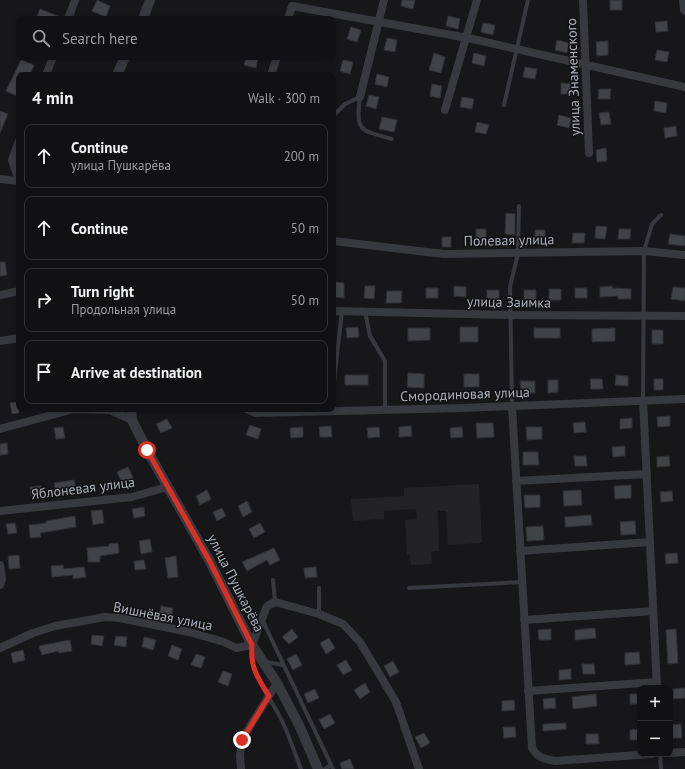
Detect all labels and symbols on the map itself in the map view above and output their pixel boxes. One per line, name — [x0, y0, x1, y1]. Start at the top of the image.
street label: улица Знаменского — [562, 18, 584, 136]
street label: Полевая улица — [463, 230, 555, 250]
street label: улица Заимка — [467, 292, 551, 312]
street label: Смородиновая улица — [400, 383, 530, 405]
route start — [138, 441, 156, 459]
street label: Яблоневая улица — [30, 473, 136, 503]
street label: улица Пушкарёва — [204, 531, 268, 635]
street label: Вишнёвая улица — [112, 598, 214, 634]
route end — [233, 731, 251, 749]

